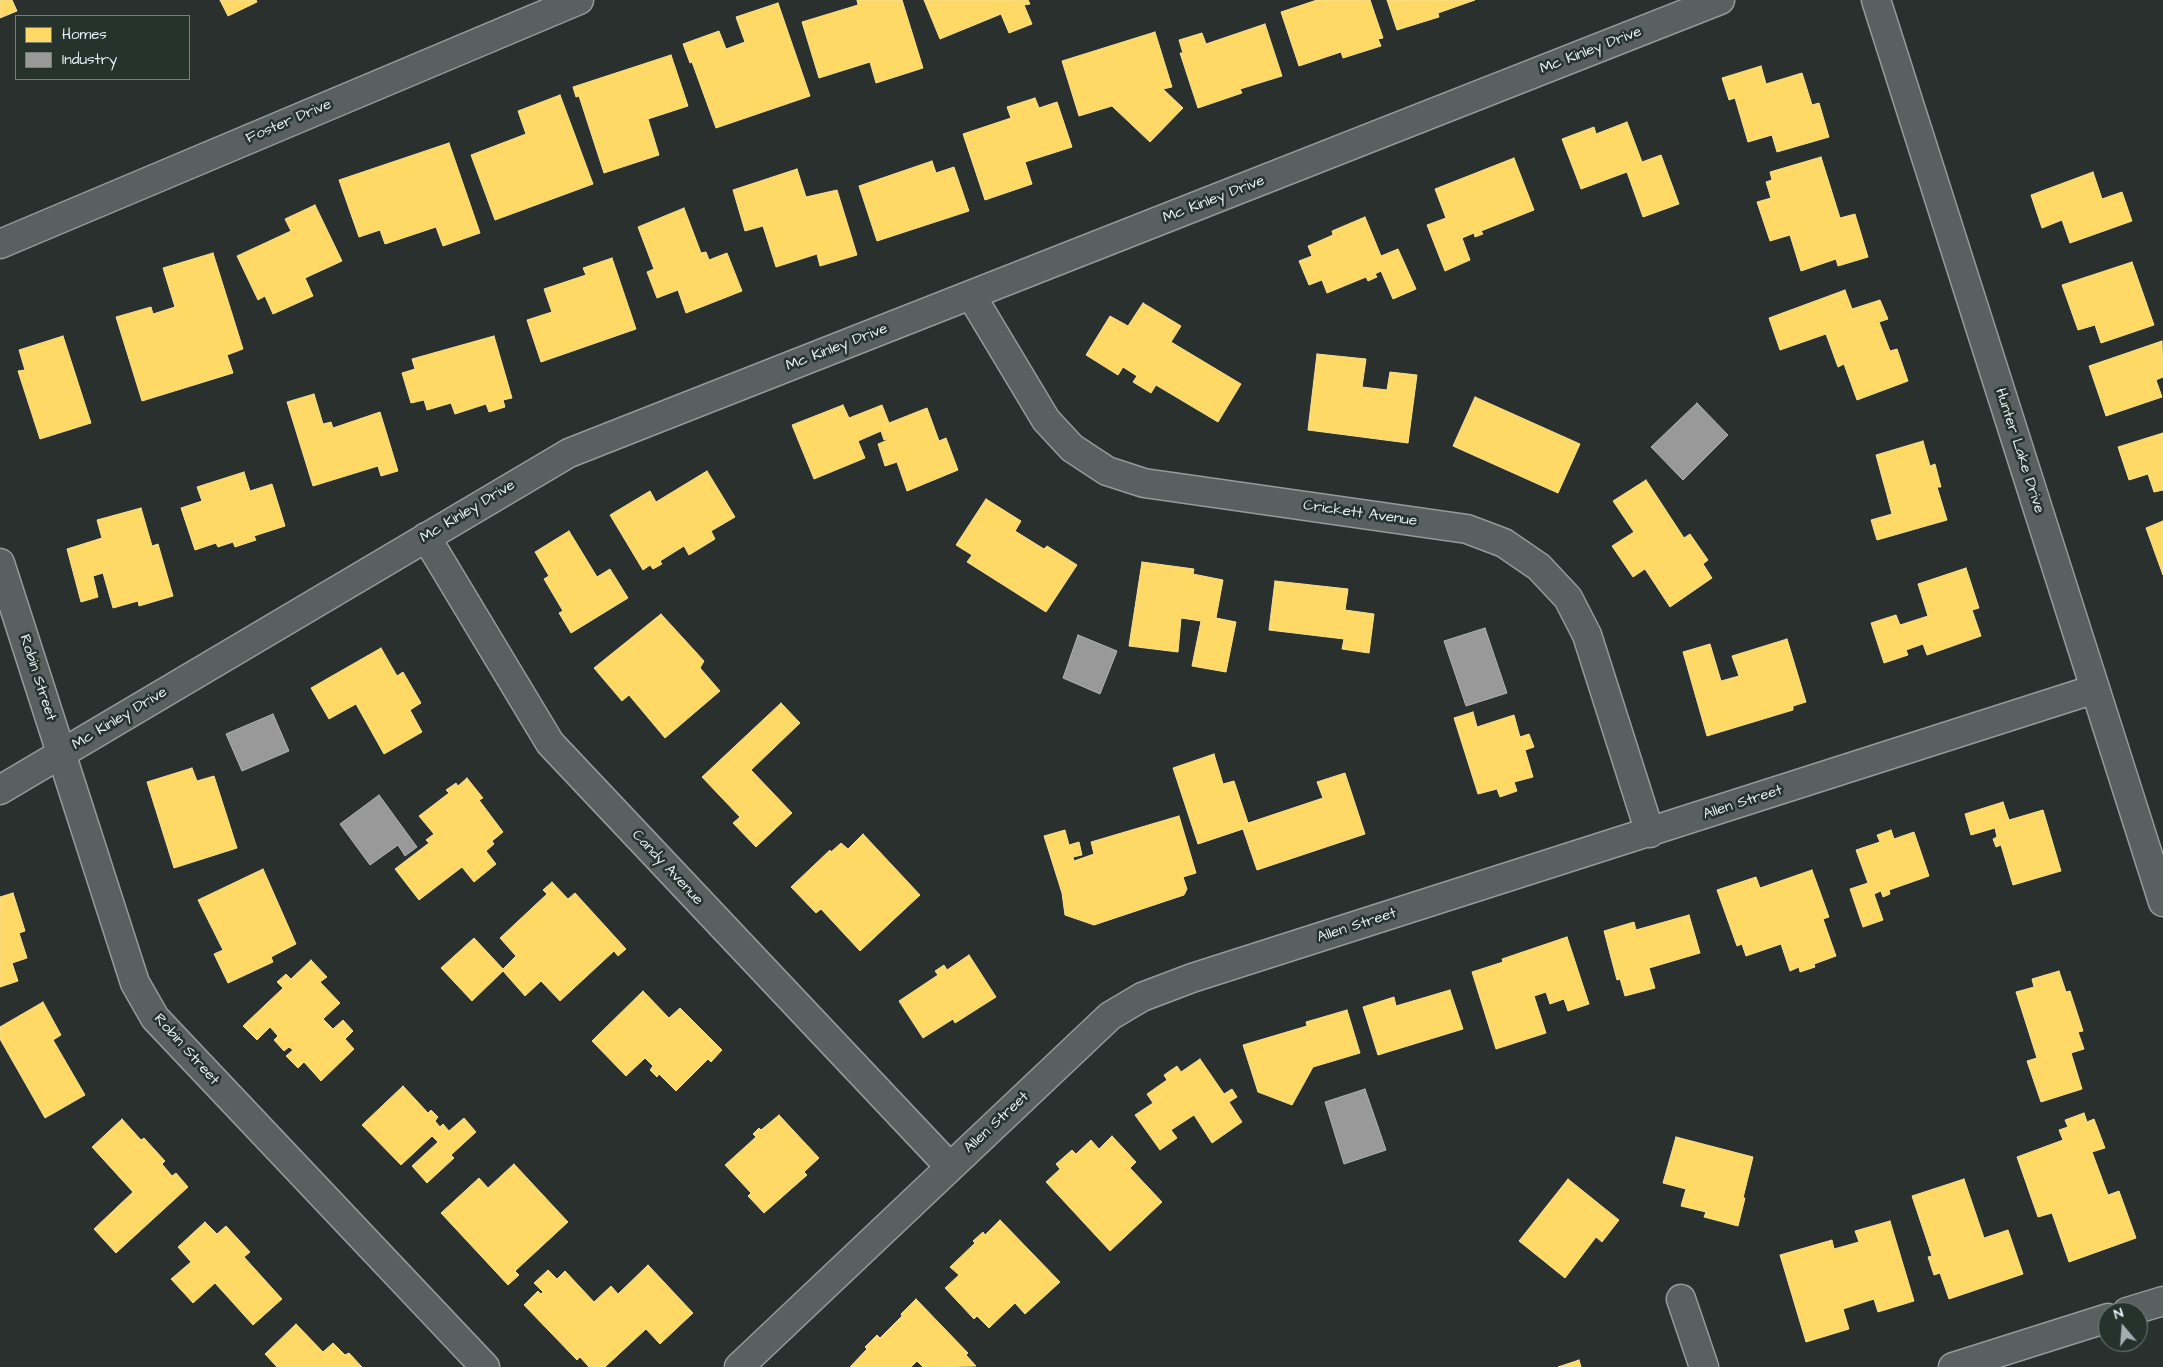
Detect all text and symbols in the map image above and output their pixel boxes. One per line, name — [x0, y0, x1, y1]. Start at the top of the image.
legend — [15, 15, 190, 80]
street label: Mc Kinley Drive — [1538, 23, 1644, 79]
text: Homes — [62, 24, 107, 45]
text: Industry — [62, 49, 117, 70]
street label: Foster Drive — [244, 96, 334, 148]
street label: Mc Kinley Drive — [1161, 172, 1267, 228]
street label: Mc Kinley Drive — [784, 320, 890, 376]
street label: Hunter Lake Drive — [1990, 386, 2048, 516]
street label: Mc Kinley Drive — [417, 477, 519, 547]
street label: Crickett Avenue — [1302, 497, 1418, 531]
street label: Robin Street — [15, 633, 59, 723]
street label: Mc Kinley Drive — [69, 684, 171, 754]
street label: Allen Street — [1701, 782, 1785, 824]
street label: Candy Avenue — [628, 827, 706, 909]
street label: Allen Street — [1315, 905, 1399, 947]
street label: Robin Street — [149, 1011, 223, 1089]
street label: Allen Street — [961, 1088, 1033, 1158]
north arrow — [2098, 1302, 2148, 1352]
text: N — [2111, 1303, 2126, 1325]

